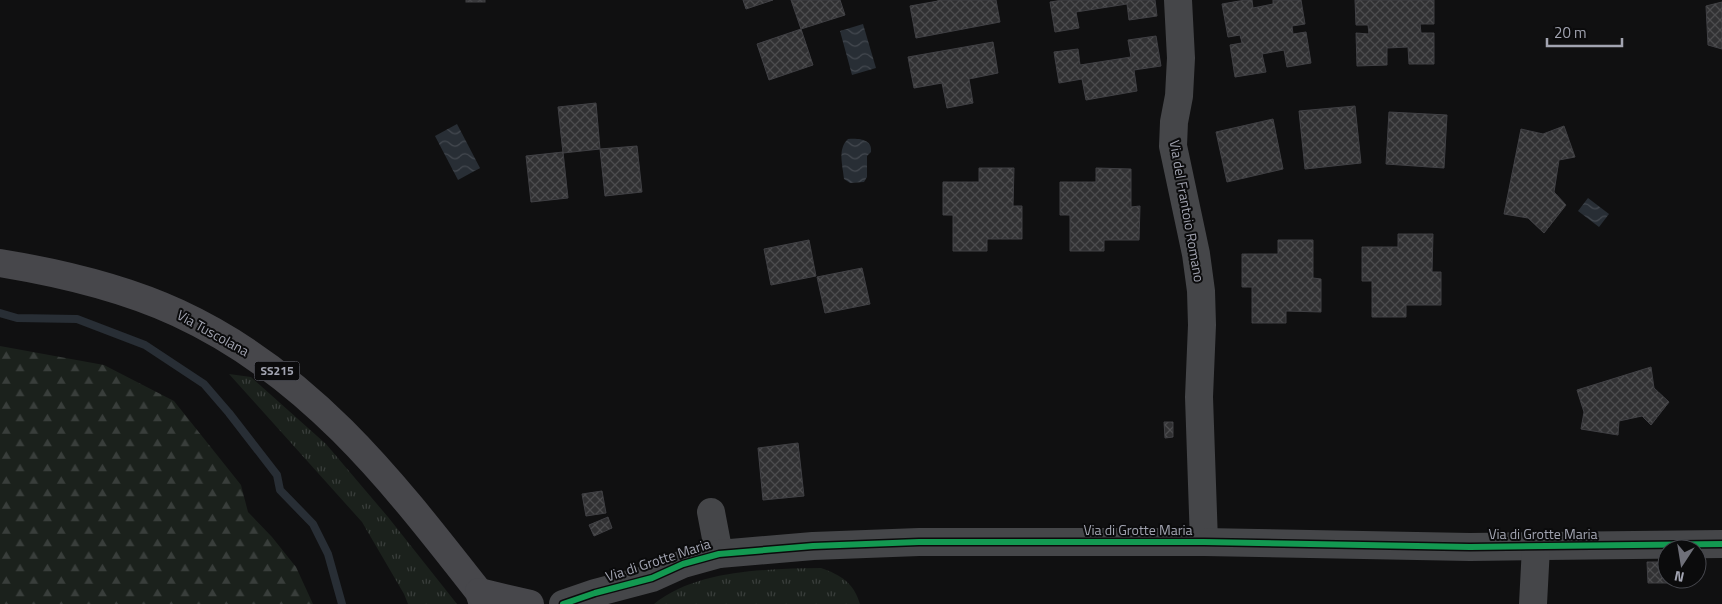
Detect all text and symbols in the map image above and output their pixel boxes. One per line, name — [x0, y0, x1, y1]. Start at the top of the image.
scale bar — [1547, 15, 1622, 47]
text: 20 m — [1554, 21, 1587, 44]
street label: Via del Frantoio Romano — [1165, 138, 1210, 284]
street label: Via Tuscolana — [173, 304, 253, 361]
road number: SS215 — [254, 362, 300, 381]
street label: Via di Grotte Maria — [1083, 519, 1193, 540]
street label: Via di Grotte Maria — [1488, 523, 1598, 544]
street label: Via di Grotte Maria — [603, 533, 713, 586]
north arrow — [1657, 539, 1707, 589]
text: N — [1672, 566, 1686, 588]

